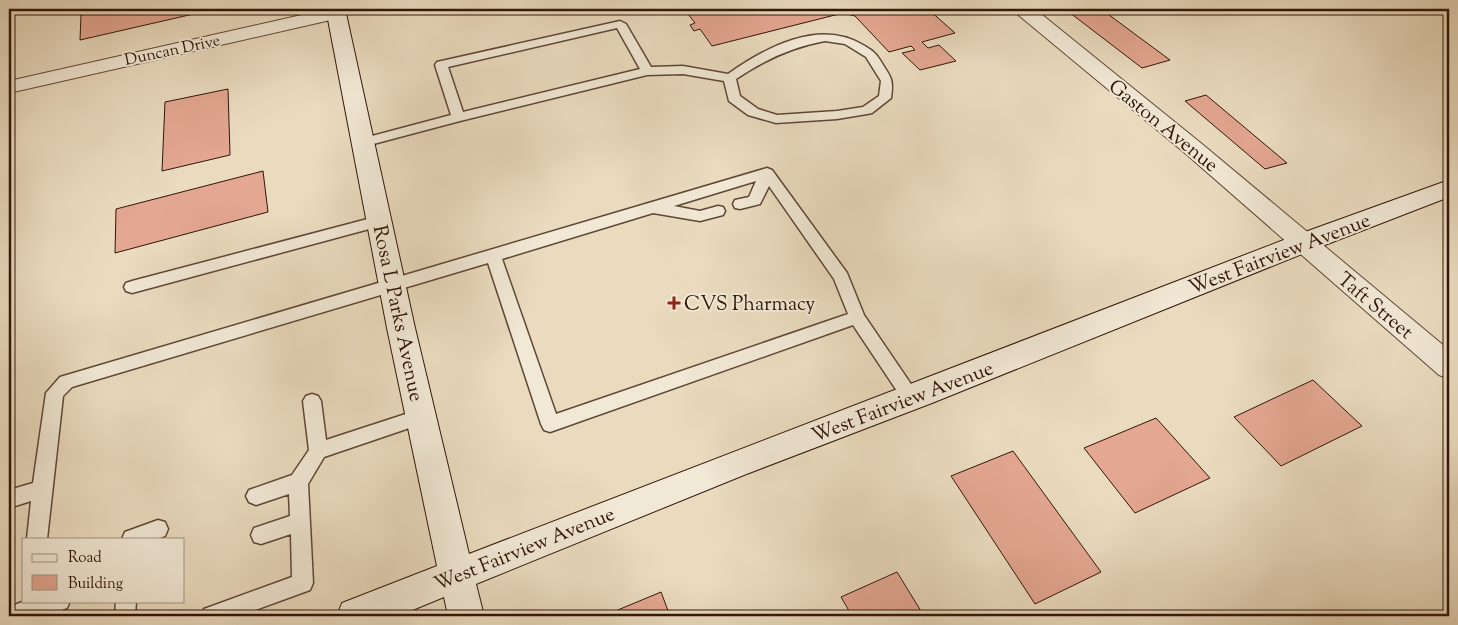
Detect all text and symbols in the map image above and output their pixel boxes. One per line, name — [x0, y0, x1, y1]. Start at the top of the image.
street label: Duncan Drive — [123, 30, 222, 73]
street label: Gaston Avenue — [1101, 73, 1224, 180]
street label: West Fairview Avenue — [1185, 207, 1375, 303]
street label: Rosa L Parks Avenue — [364, 223, 429, 404]
street label: Taft Street — [1330, 267, 1419, 347]
place label: CVS Pharmacy — [684, 291, 815, 320]
marker: CVS Pharmacy — [668, 297, 680, 309]
street label: West Fairview Avenue — [808, 355, 998, 451]
street label: West Fairview Avenue — [430, 501, 620, 600]
legend — [22, 538, 185, 602]
text: Road — [68, 548, 102, 569]
text: Building — [68, 574, 123, 595]

